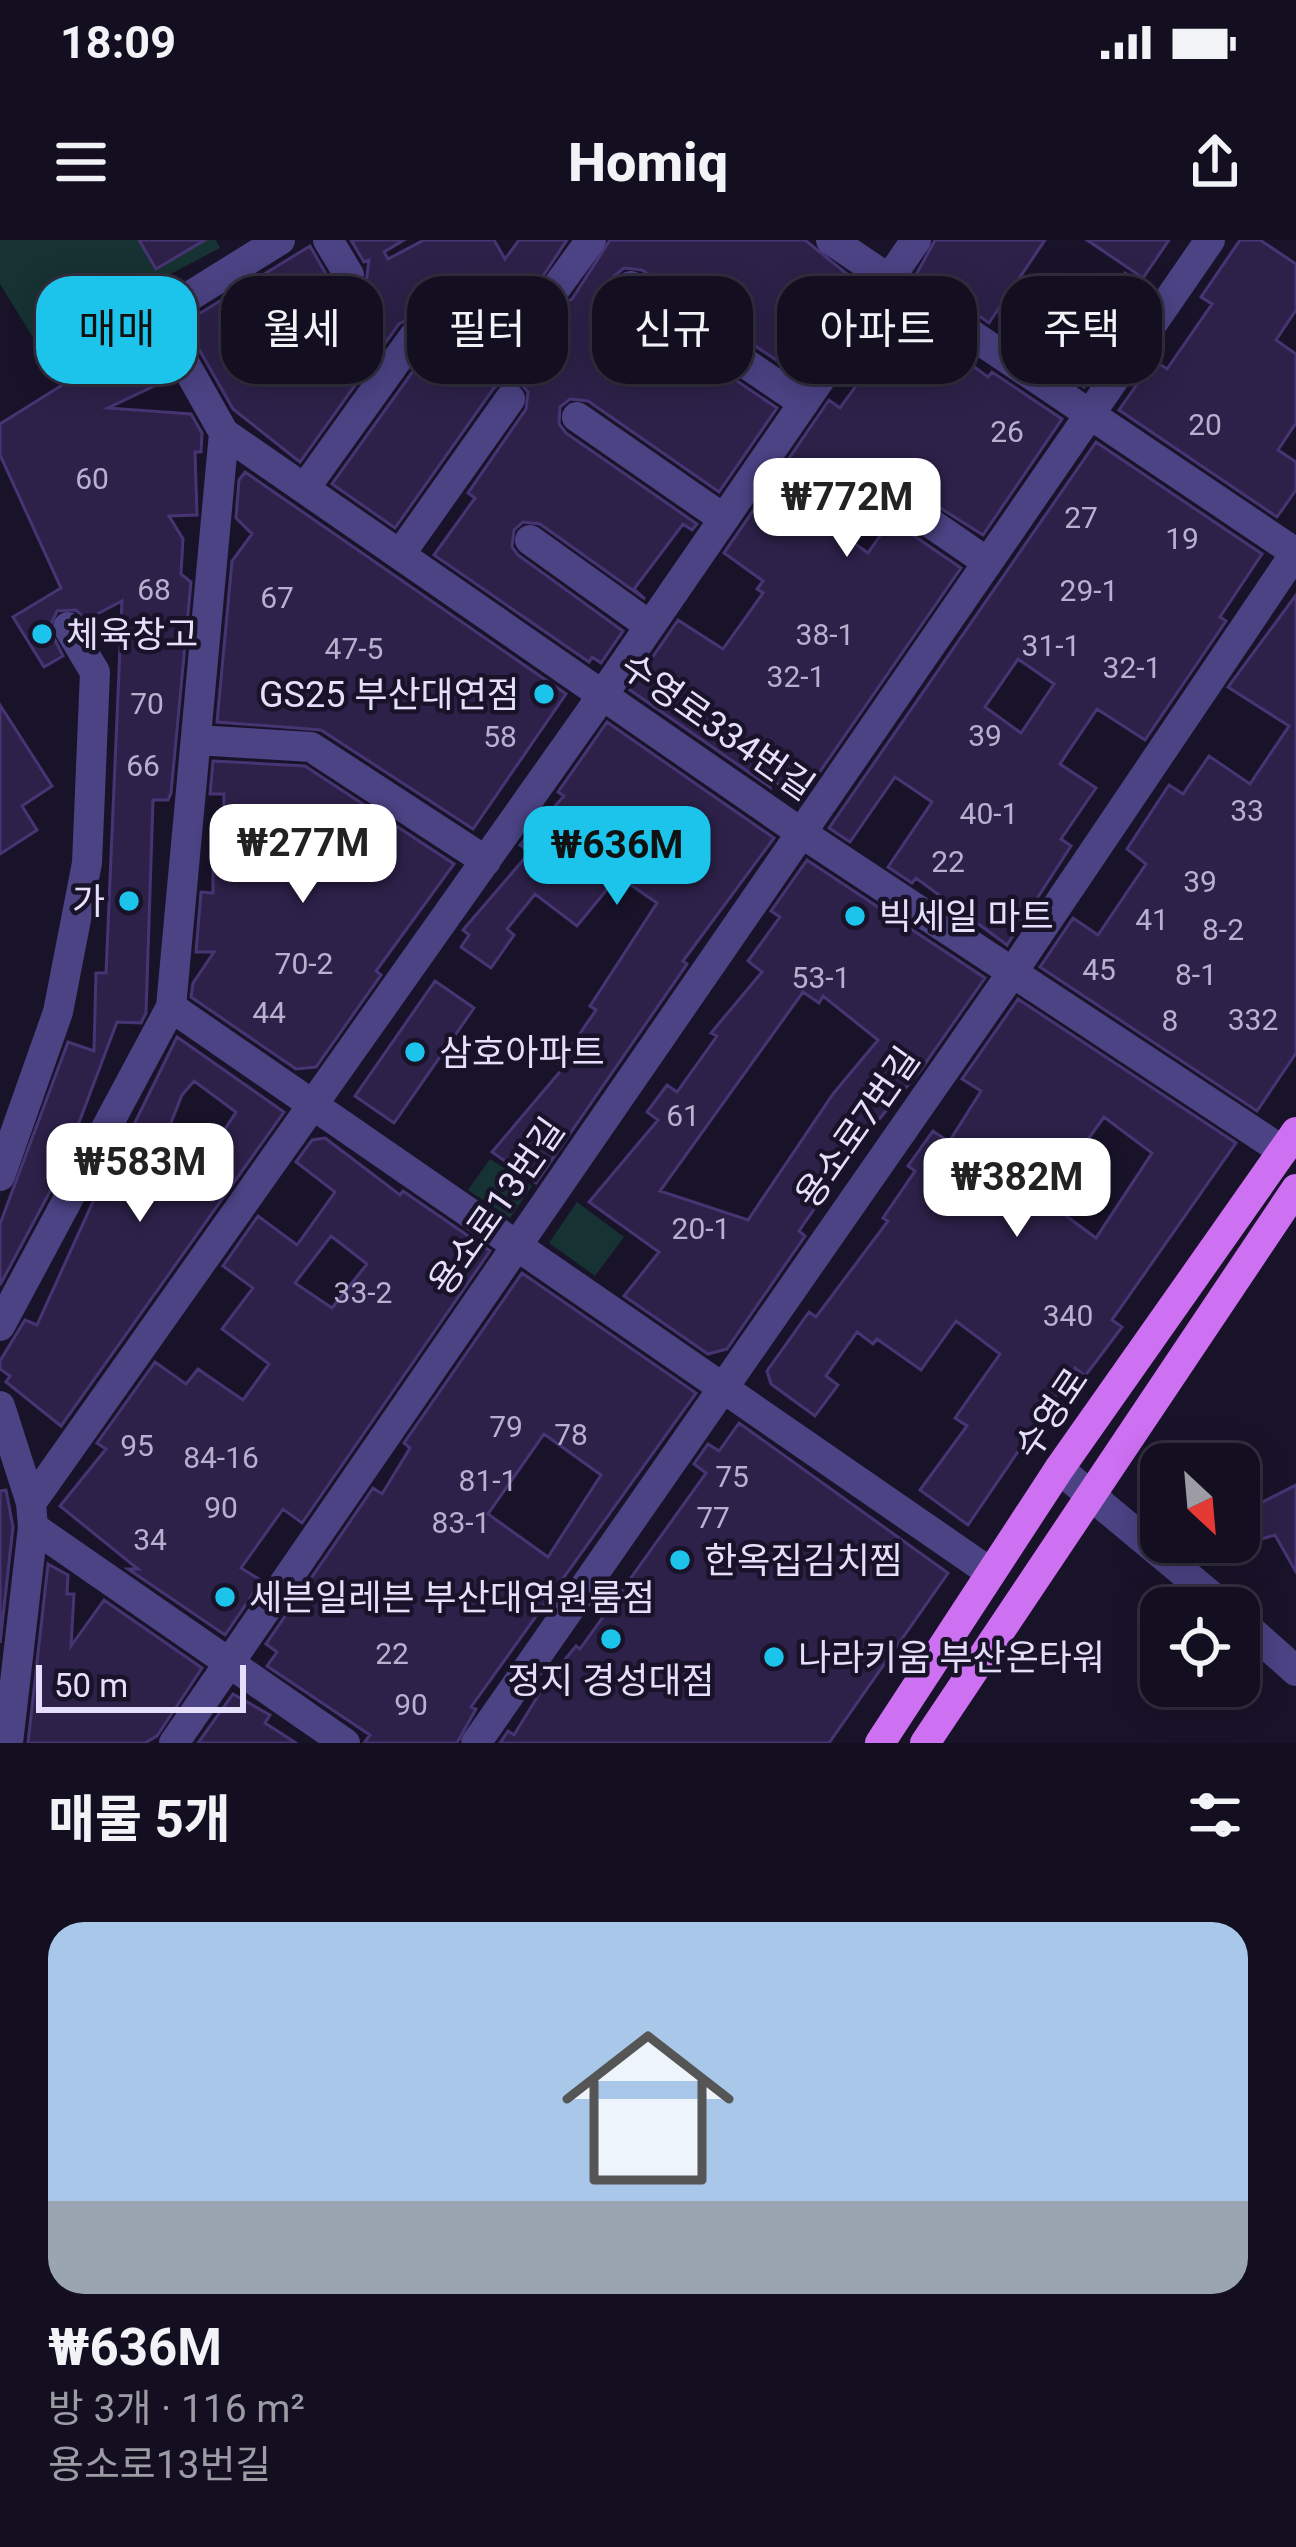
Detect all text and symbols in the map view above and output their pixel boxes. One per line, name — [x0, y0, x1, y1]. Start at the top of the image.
text: 18:09 — [60, 16, 176, 69]
icon: menu — [48, 129, 114, 195]
icon: share — [1182, 129, 1248, 195]
text: Homiq — [568, 131, 728, 194]
chip: 매매 — [36, 276, 197, 384]
chip: 월세 — [221, 276, 383, 384]
chip: 필터 — [407, 276, 568, 384]
chip: 신규 — [592, 276, 753, 384]
chip: 아파트 — [777, 276, 977, 384]
chip: 주택 — [1001, 276, 1162, 384]
house number: 20 — [1188, 407, 1222, 442]
house number: 26 — [990, 414, 1024, 449]
pin: ₩772M — [763, 458, 931, 560]
house number: 60 — [75, 461, 109, 496]
text: ₩772M — [781, 474, 913, 520]
house number: 27 — [1064, 500, 1098, 535]
house number: 19 — [1165, 521, 1199, 556]
house number: 68 — [137, 572, 171, 607]
house number: 29-1 — [1060, 573, 1118, 608]
house number: 67 — [260, 580, 294, 615]
place label: 체육창고 — [66, 614, 198, 656]
house number: 38-1 — [796, 617, 854, 652]
marker: 체육창고 — [29, 621, 55, 647]
house number: 31-1 — [1022, 628, 1080, 663]
house number: 47-5 — [325, 631, 383, 666]
street label: 수영로334번길 — [613, 645, 822, 809]
house number: 32-1 — [1103, 650, 1161, 685]
house number: 32-1 — [767, 659, 825, 694]
place label: GS25 부산대연점 — [259, 674, 520, 716]
marker: GS25 부산대연점 — [531, 681, 557, 707]
house number: 70 — [130, 686, 164, 721]
house number: 39 — [968, 718, 1002, 753]
house number: 58 — [483, 719, 517, 754]
house number: 66 — [126, 748, 160, 783]
house number: 33 — [1230, 793, 1264, 828]
house number: 40-1 — [960, 796, 1018, 831]
pin: ₩277M — [219, 804, 387, 906]
pin: ₩636M — [533, 806, 701, 908]
text: ₩277M — [237, 820, 369, 866]
text: ₩636M — [551, 822, 683, 868]
house number: 22 — [931, 844, 965, 879]
house number: 39 — [1183, 864, 1217, 899]
place label: 가 — [72, 881, 105, 923]
marker: 가 — [116, 888, 142, 914]
place label: 빅세일 마트 — [879, 896, 1054, 938]
house number: 41 — [1135, 902, 1169, 937]
marker: 빅세일 마트 — [842, 903, 868, 929]
house number: 8-2 — [1202, 912, 1244, 947]
house number: 70-2 — [275, 946, 333, 981]
house number: 45 — [1082, 952, 1116, 987]
house number: 8-1 — [1175, 957, 1217, 992]
house number: 53-1 — [792, 960, 850, 995]
house number: 44 — [252, 995, 286, 1030]
house number: 332 — [1228, 1002, 1278, 1037]
house number: 8 — [1162, 1003, 1178, 1038]
place label: 삼호아파트 — [439, 1032, 605, 1074]
marker: 삼호아파트 — [402, 1039, 428, 1065]
street label: 용소로7번길 — [787, 1039, 928, 1216]
house number: 61 — [666, 1098, 700, 1133]
street label: 용소로13번길 — [421, 1110, 573, 1303]
pin: ₩583M — [56, 1123, 224, 1225]
pin: ₩382M — [933, 1138, 1101, 1240]
text: ₩583M — [74, 1139, 206, 1185]
text: ₩382M — [951, 1154, 1083, 1200]
house number: 20-1 — [672, 1211, 730, 1246]
house number: 33-2 — [334, 1275, 392, 1310]
house number: 340 — [1043, 1298, 1093, 1333]
street label: 수영로 — [1007, 1361, 1097, 1466]
house number: 79 — [489, 1409, 523, 1444]
house number: 78 — [554, 1417, 588, 1452]
house number: 95 — [120, 1428, 154, 1463]
house number: 84-16 — [183, 1440, 259, 1475]
north arrow — [1140, 1443, 1260, 1563]
map controls — [1140, 1443, 1260, 1707]
house number: 75 — [715, 1459, 749, 1494]
house number: 81-1 — [459, 1463, 517, 1498]
house number: 90 — [204, 1490, 238, 1525]
house number: 77 — [696, 1500, 730, 1535]
house number: 83-1 — [432, 1505, 490, 1540]
house number: 34 — [133, 1522, 167, 1557]
place label: 한옥집김치찜 — [704, 1540, 903, 1582]
marker: 한옥집김치찜 — [667, 1547, 693, 1573]
place label: 세븐일레븐 부산대연원룸점 — [249, 1577, 655, 1619]
marker: 세븐일레븐 부산대연원룸점 — [212, 1584, 238, 1610]
button: locate — [1140, 1587, 1260, 1707]
marker: 정지 경성대점 — [598, 1626, 624, 1652]
house number: 22 — [375, 1636, 409, 1671]
place label: 나라키움 부산온타워 — [798, 1637, 1105, 1679]
marker: 나라키움 부산온타워 — [761, 1644, 787, 1670]
scale bar — [36, 1659, 246, 1712]
place label: 정지 경성대점 — [507, 1660, 715, 1702]
text: 50 m — [54, 1666, 128, 1705]
house number: 90 — [394, 1687, 428, 1722]
icon: filters — [1182, 1782, 1248, 1848]
text: 매물 5개 — [48, 1790, 231, 1849]
icon: home — [540, 2000, 756, 2216]
text: ₩636M — [48, 2318, 222, 2377]
text: 방 3개 · 116 m² — [48, 2386, 305, 2432]
text: 용소로13번길 — [48, 2442, 271, 2488]

